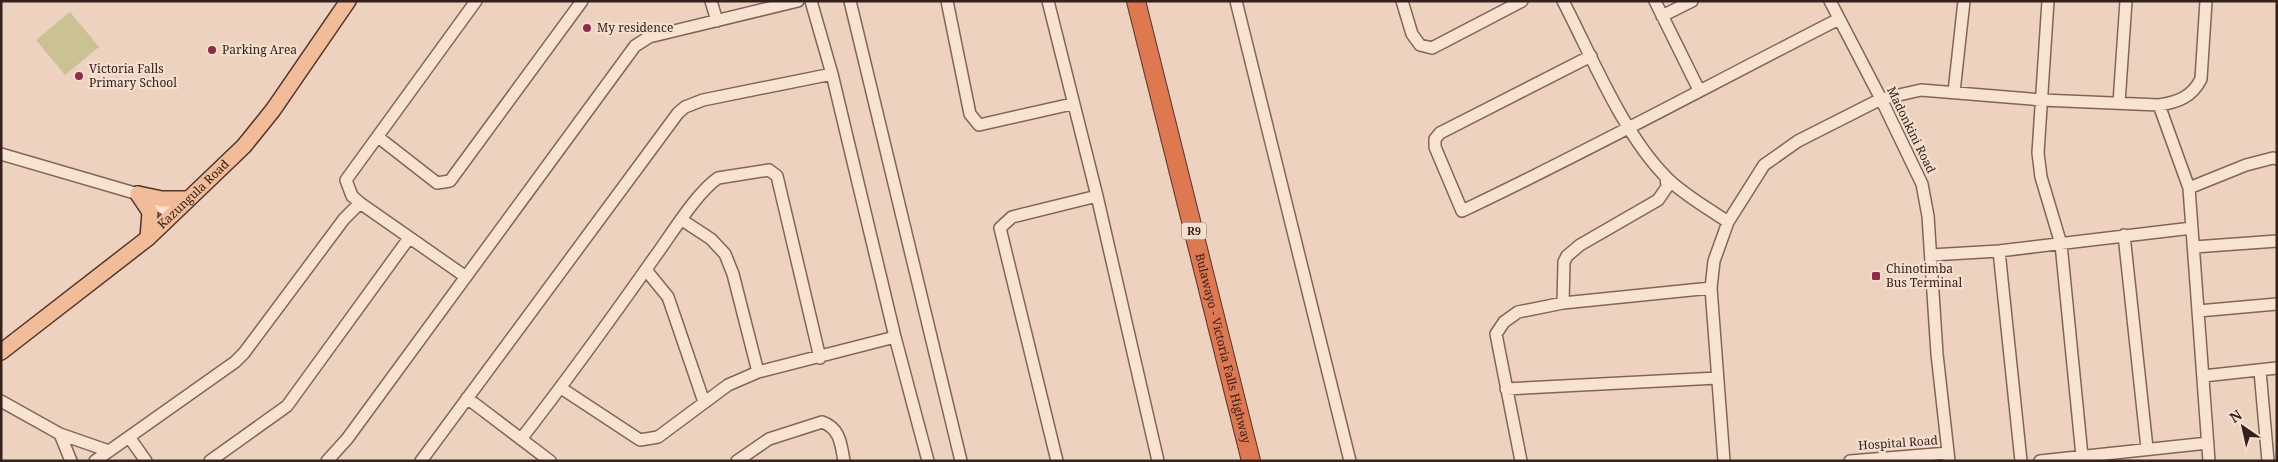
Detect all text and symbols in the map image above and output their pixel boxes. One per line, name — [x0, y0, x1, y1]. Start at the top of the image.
place label: My residence — [597, 19, 673, 36]
marker: My residence — [581, 22, 593, 34]
place label: Parking Area — [222, 41, 297, 58]
marker: Parking Area — [206, 44, 218, 56]
place label: Victoria Falls Primary School — [89, 60, 177, 91]
marker: Victoria Falls Primary School — [73, 70, 85, 82]
street label: Madonkini Road — [1883, 84, 1940, 177]
street label: Kazungula Road — [154, 155, 233, 233]
road number: R9 — [1182, 222, 1206, 240]
street label: Bulawayo - Victoria Falls Highway — [1191, 251, 1255, 445]
place label: Chinotimba Bus Terminal — [1886, 260, 1963, 291]
marker: Chinotimba Bus Terminal — [1870, 270, 1882, 282]
north arrow — [2218, 402, 2268, 452]
text: N — [2226, 405, 2245, 427]
street label: Hospital Road — [1858, 431, 1939, 454]

